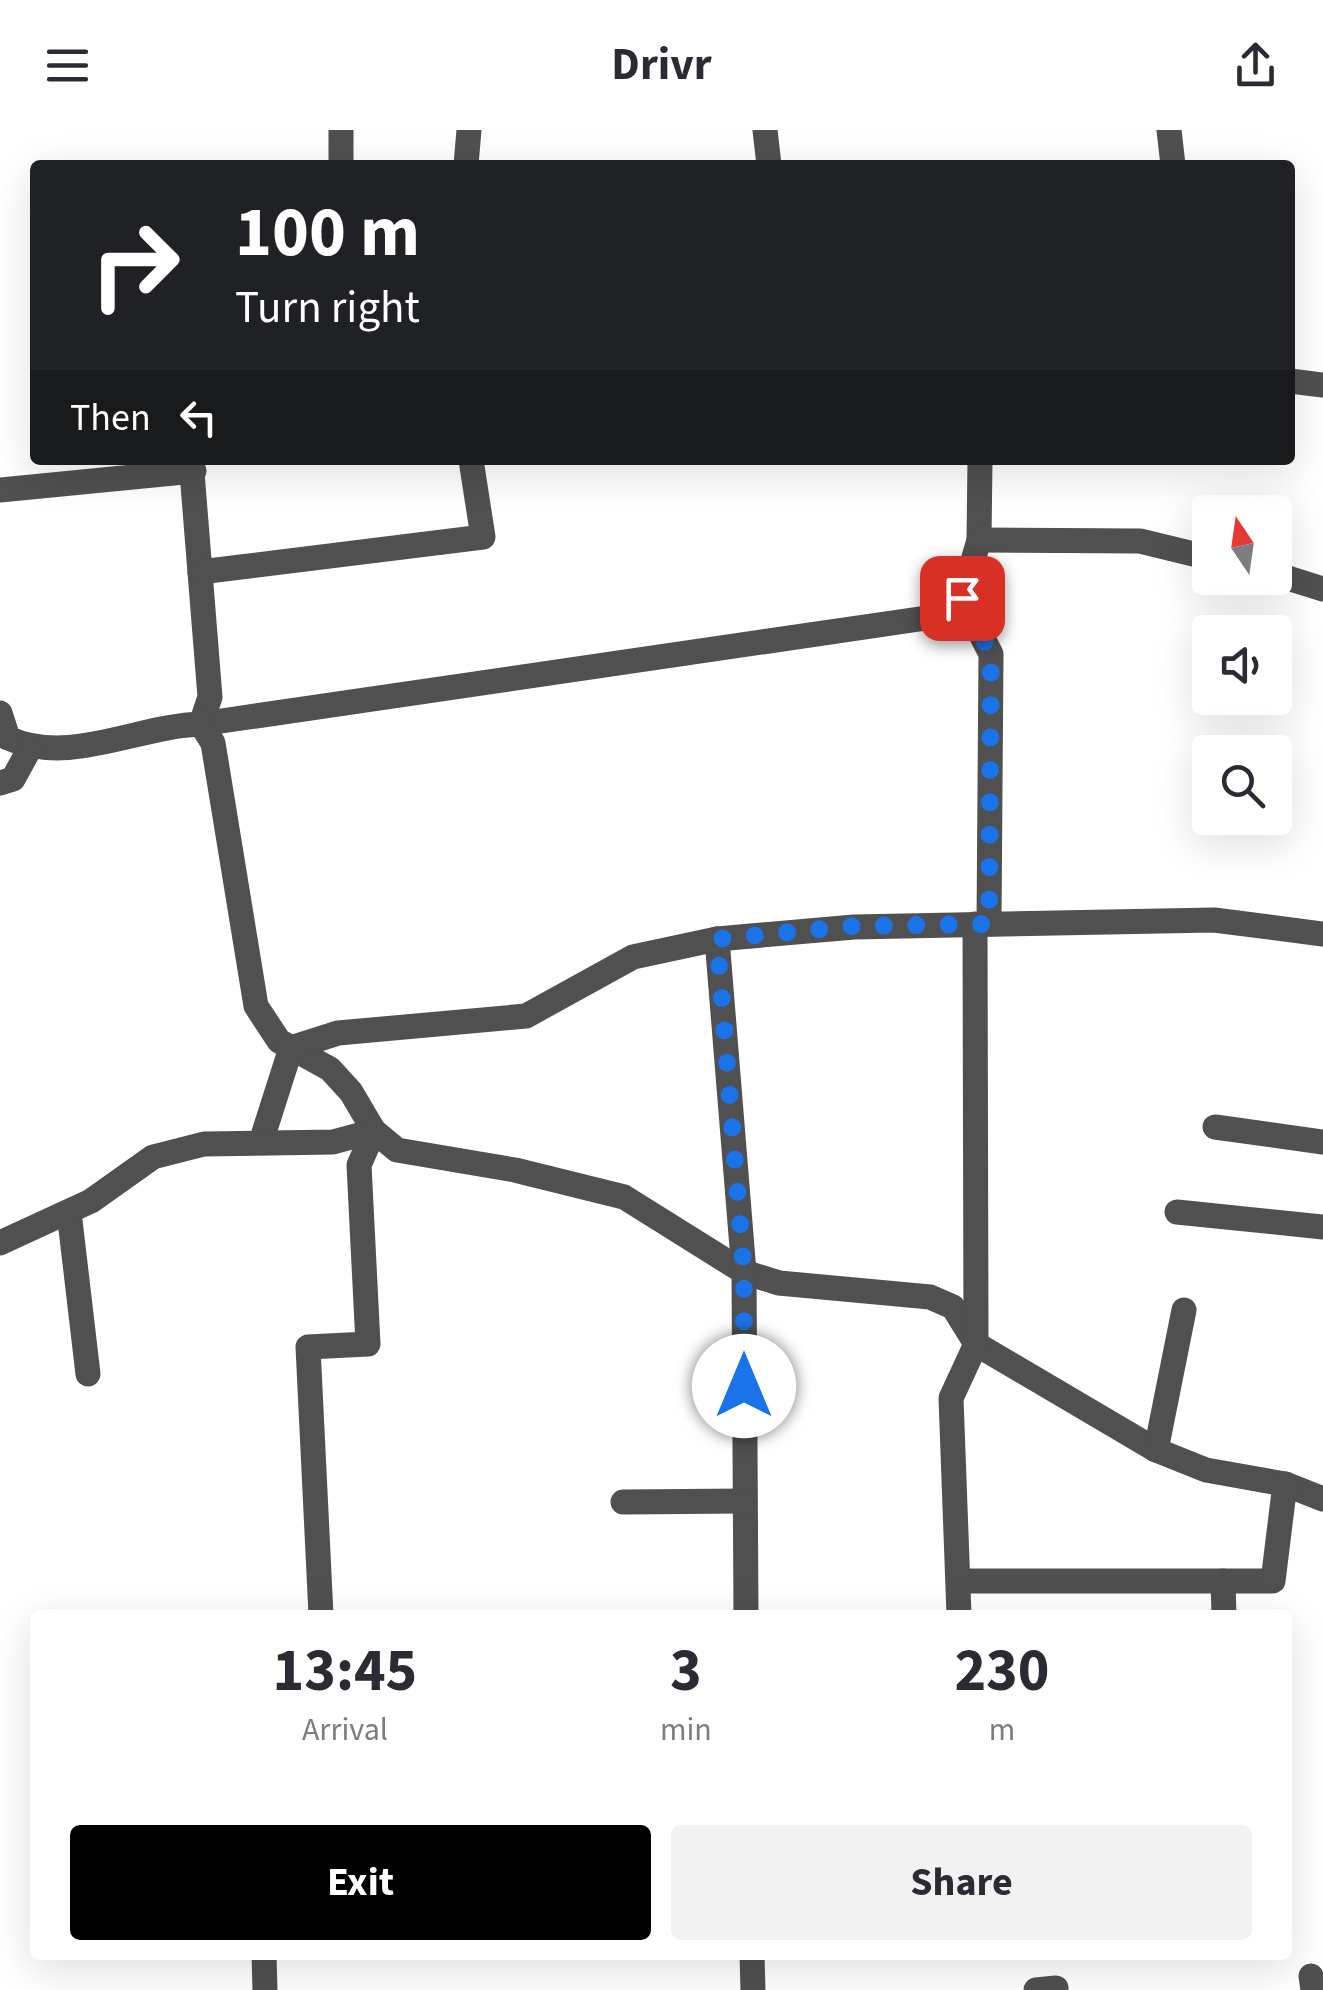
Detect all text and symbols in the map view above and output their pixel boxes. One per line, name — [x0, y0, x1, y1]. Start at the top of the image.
text: Drivr — [611, 33, 712, 97]
icon: menu — [40, 38, 95, 93]
icon: share — [1228, 38, 1283, 93]
text: 100 m — [235, 183, 420, 283]
icon: right — [70, 200, 200, 330]
text: Turn right — [235, 276, 420, 340]
icon: left — [171, 390, 226, 445]
text: Then — [70, 391, 151, 445]
north arrow — [1192, 495, 1292, 595]
map controls — [1192, 495, 1292, 835]
pin — [920, 556, 1005, 641]
icon: arrive — [935, 571, 990, 626]
button: sound — [1192, 615, 1292, 715]
button: search — [1192, 735, 1292, 835]
position arrow — [692, 1334, 796, 1438]
text: 13:45 — [273, 1629, 417, 1714]
text: 3 — [670, 1629, 702, 1714]
text: 230 — [954, 1629, 1049, 1714]
text: Arrival — [302, 1707, 388, 1753]
text: min — [660, 1707, 712, 1753]
text: m — [989, 1707, 1015, 1753]
button: Exit — [70, 1825, 651, 1940]
button: Share — [671, 1825, 1252, 1940]

